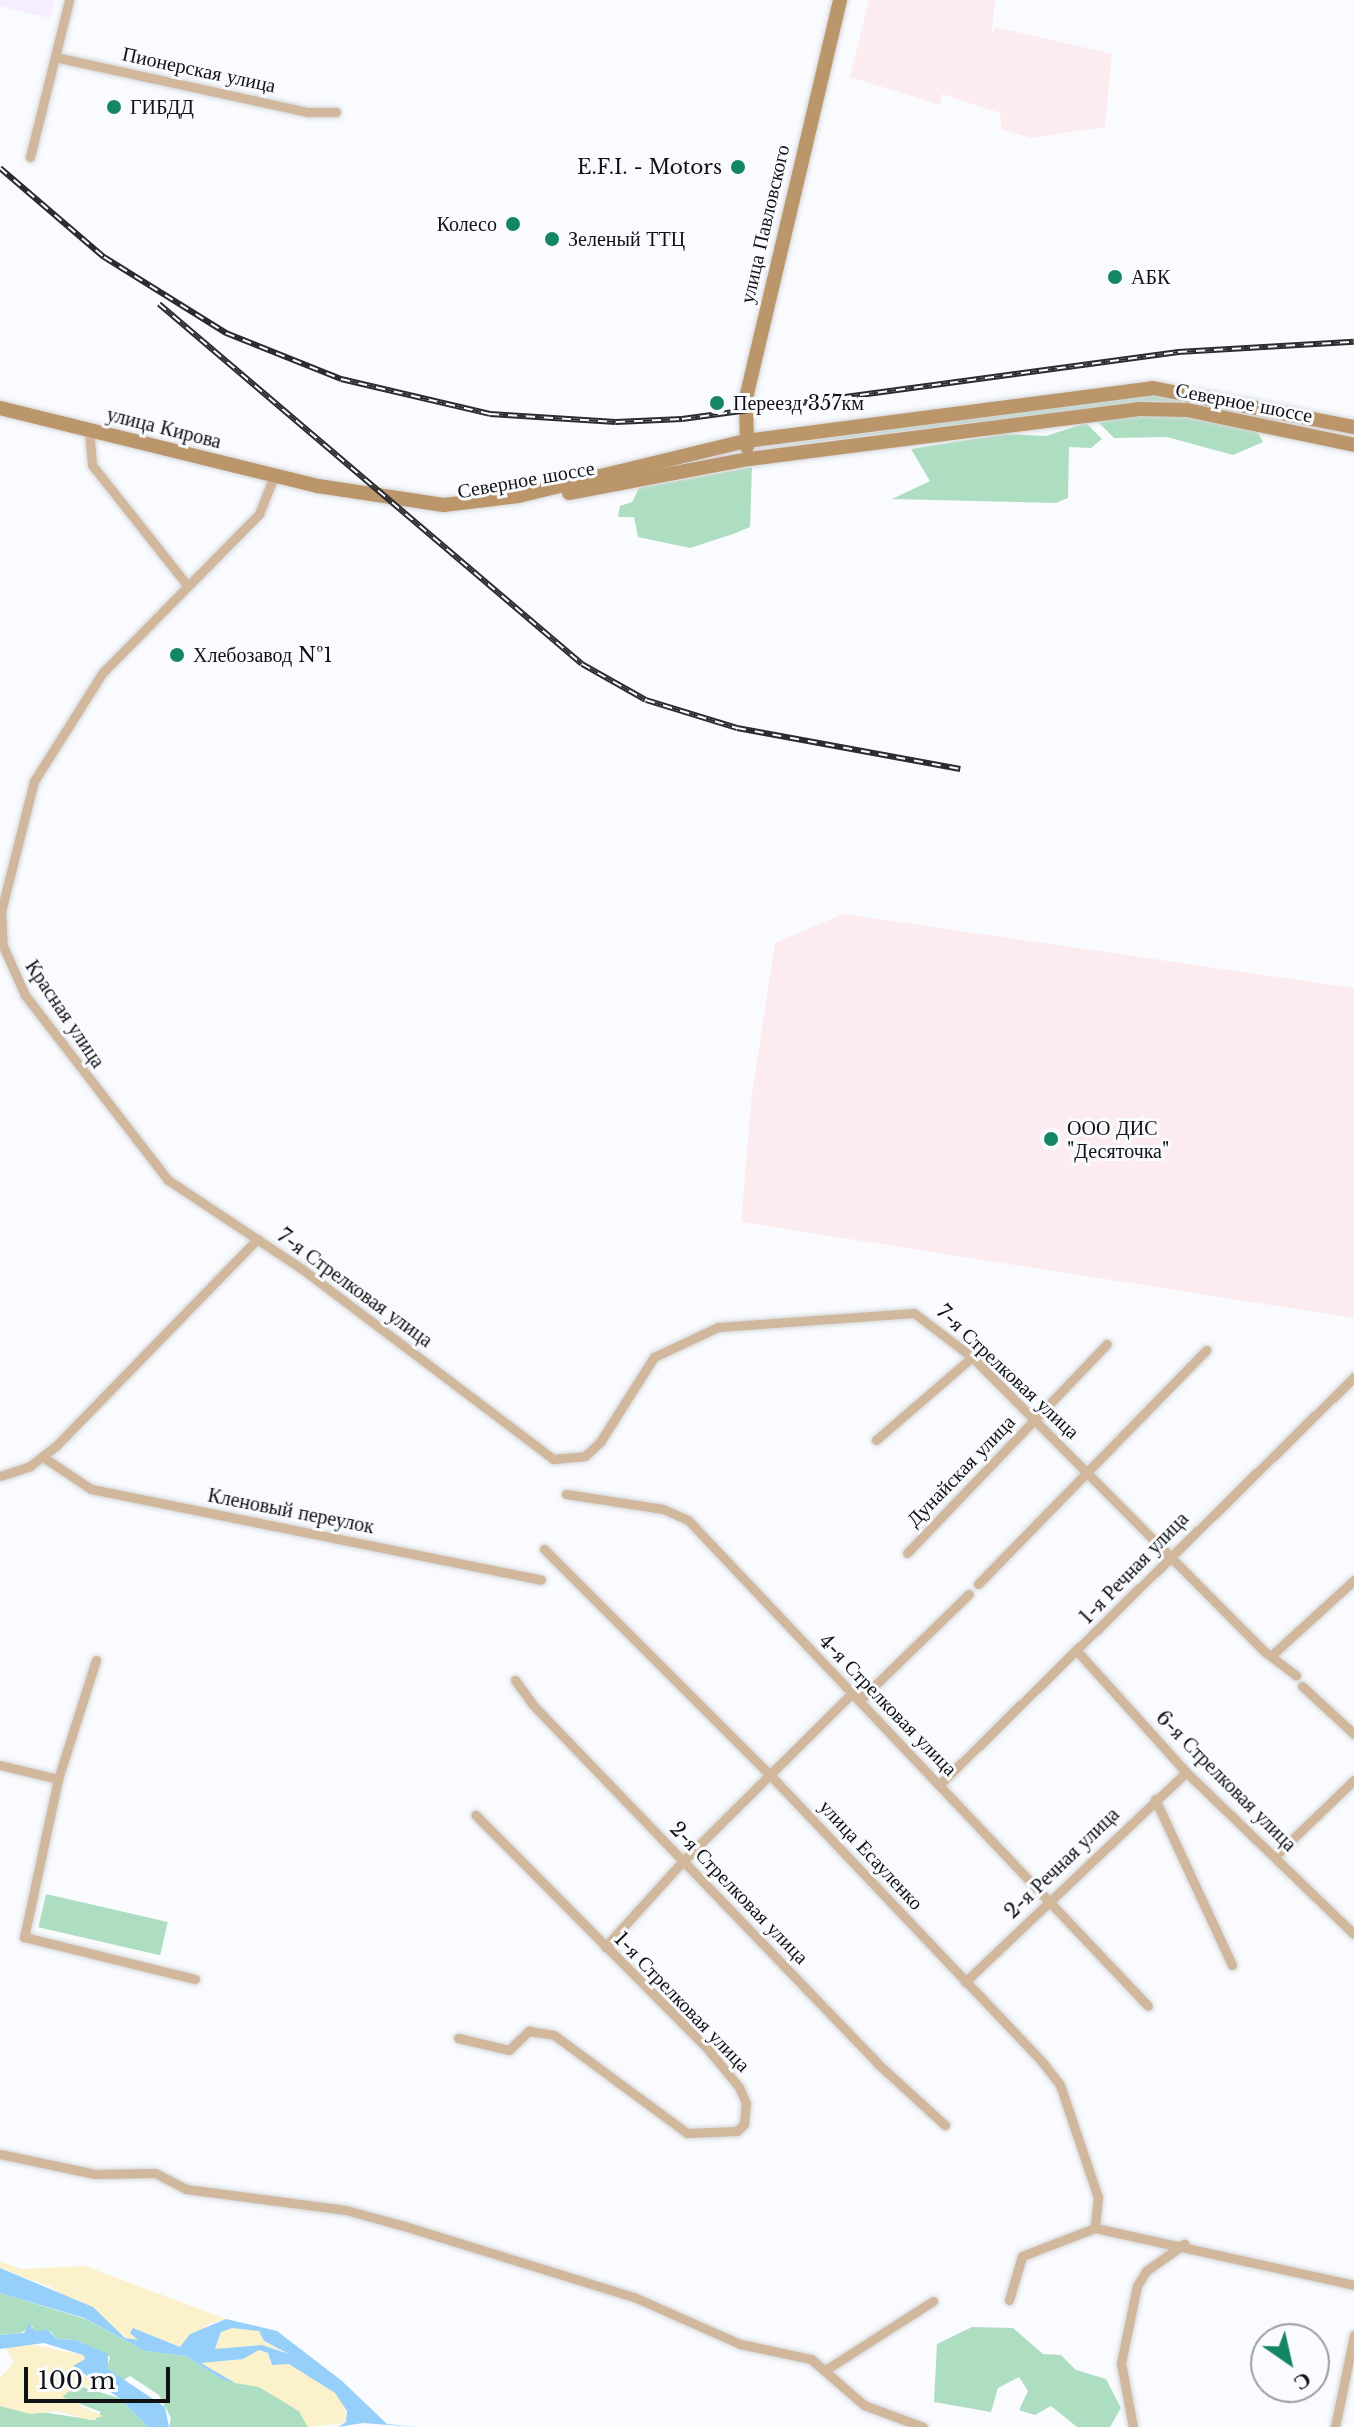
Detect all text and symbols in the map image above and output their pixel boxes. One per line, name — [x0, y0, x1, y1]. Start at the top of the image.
street label: Пионерская улица — [120, 42, 278, 98]
place label: ГИБДД — [130, 95, 194, 119]
marker: ГИБДД — [105, 98, 123, 116]
street label: улица Павловского — [735, 142, 795, 306]
place label: E.F.I. - Motors — [577, 155, 722, 179]
marker: E.F.I. - Motors — [729, 158, 747, 176]
place label: Колесо — [437, 212, 497, 236]
marker: Колесо — [504, 215, 522, 233]
place label: Зеленый ТТЦ — [568, 227, 685, 251]
marker: Зеленый ТТЦ — [543, 230, 561, 248]
place label: АБК — [1131, 265, 1170, 289]
marker: АБК — [1106, 268, 1124, 286]
street label: Северное шоссе — [1173, 378, 1315, 428]
place label: Переезд 357км — [733, 391, 864, 415]
marker: Переезд 357км — [708, 394, 726, 412]
street label: улица Кирова — [104, 402, 224, 454]
street label: Северное шоссе — [455, 456, 597, 504]
place label: Хлебозавод №1 — [193, 643, 333, 667]
marker: Хлебозавод №1 — [168, 646, 186, 664]
street label: Красная улица — [20, 955, 110, 1073]
place label: ООО ДИС "Десяточка" — [1067, 1116, 1169, 1163]
marker: ООО ДИС "Десяточка" — [1042, 1130, 1060, 1148]
street label: 7-я Стрелковая улица — [273, 1224, 437, 1352]
street label: 7-я Стрелковая улица — [932, 1300, 1084, 1444]
street label: Дунайская улица — [902, 1410, 1020, 1532]
street label: Кленовый переулок — [206, 1483, 376, 1539]
street label: 1-я Речная улица — [1075, 1507, 1193, 1629]
street label: 4-я Стрелковая улица — [814, 1629, 962, 1781]
street label: 6-я Стрелковая улица — [1151, 1706, 1301, 1856]
street label: улица Есауленко — [814, 1795, 928, 1915]
street label: 2-я Речная улица — [1000, 1802, 1124, 1924]
street label: 2-я Стрелковая улица — [665, 1817, 813, 1969]
street label: 1-я Стрелковая улица — [609, 1927, 755, 2077]
north arrow — [1250, 2323, 1330, 2403]
scale bar — [28, 2351, 174, 2401]
text: 100 m — [38, 2366, 116, 2395]
text: С — [1288, 2366, 1317, 2397]

